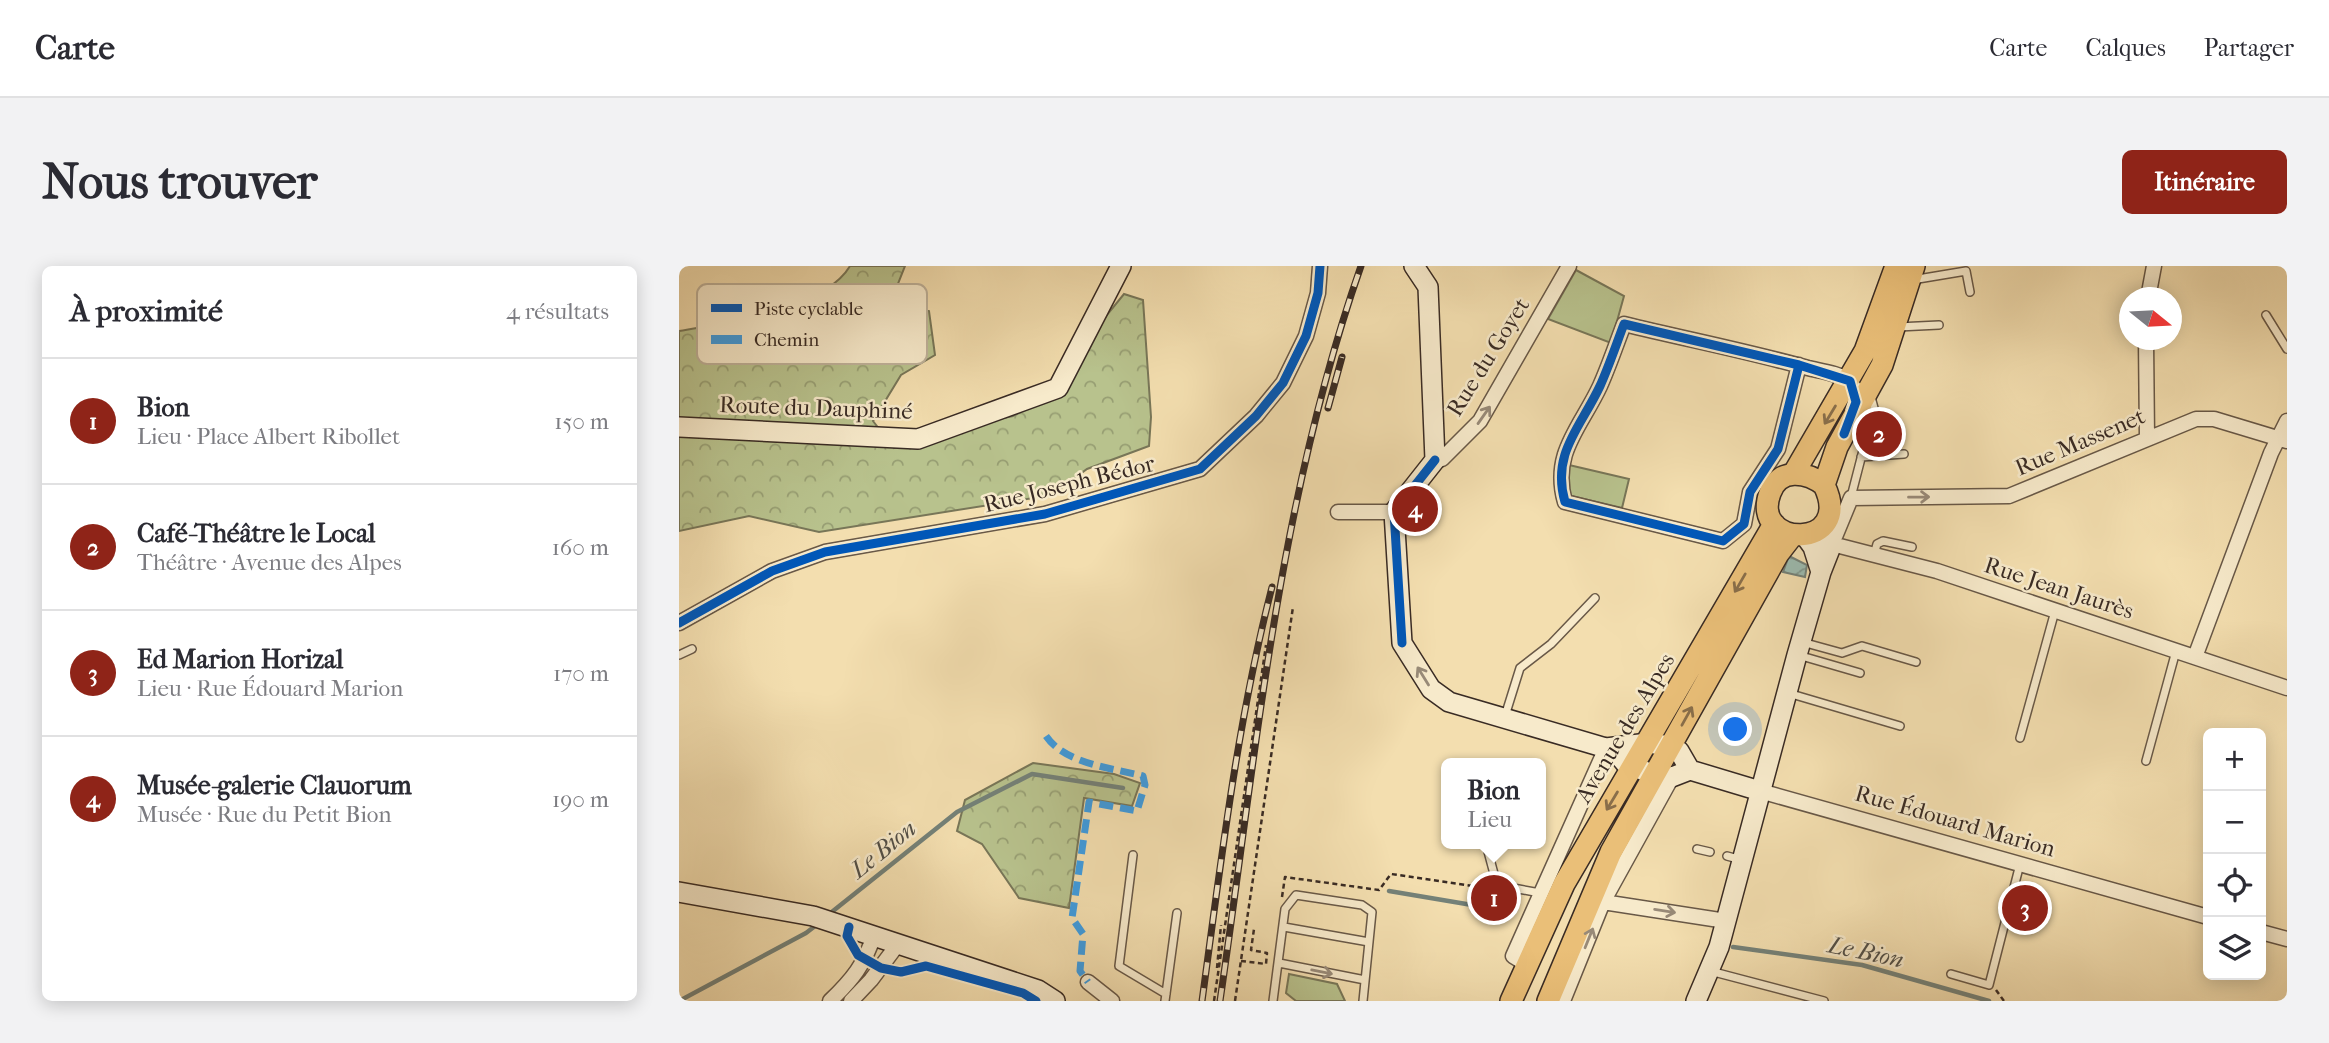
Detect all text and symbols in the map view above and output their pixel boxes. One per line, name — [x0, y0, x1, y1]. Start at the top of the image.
text: Carte — [35, 29, 115, 68]
text: Carte — [1989, 34, 2047, 62]
text: Calques — [2085, 34, 2166, 62]
text: Partager — [2204, 34, 2294, 62]
button: Itinéraire — [2122, 150, 2287, 214]
text: Nous trouver — [42, 153, 317, 211]
legend — [697, 284, 927, 364]
north arrow — [2119, 287, 2182, 350]
street label: Rue du Goyet — [1441, 293, 1535, 421]
text: À proximité — [70, 294, 223, 329]
text: 4 résultats — [506, 298, 609, 325]
text: Piste cyclable — [754, 298, 863, 320]
text: Chemin — [754, 329, 819, 351]
street label: Route du Dauphiné — [719, 391, 913, 425]
text: Bion — [137, 392, 190, 423]
street label: Rue Massenet — [2011, 403, 2149, 481]
one-way arrow — [1823, 405, 1837, 425]
one-way arrow — [1477, 406, 1491, 425]
text: 1 — [89, 408, 97, 435]
text: 150 m — [554, 408, 609, 435]
pin: 2 — [1856, 408, 1902, 460]
text: Lieu · Place Albert Ribollet — [137, 423, 400, 450]
street label: Rue Joseph Bédor — [981, 450, 1158, 518]
pin: 4 — [1392, 483, 1438, 535]
one-way arrow — [1907, 490, 1930, 504]
text: Café-Théâtre le Local — [137, 518, 375, 549]
text: 2 — [87, 534, 99, 561]
text: 160 m — [552, 534, 609, 561]
text: Théâtre · Avenue des Alpes — [137, 549, 402, 576]
street label: Rue Jean Jaurès — [1981, 551, 2137, 625]
one-way arrow — [1733, 572, 1747, 592]
text: Ed Marion Horizal — [137, 644, 343, 675]
street label: Avenue des Alpes — [1569, 648, 1680, 809]
text: 3 — [88, 660, 98, 687]
text: 170 m — [553, 660, 609, 687]
one-way arrow — [1415, 666, 1429, 686]
text: Lieu · Rue Édouard Marion — [137, 675, 403, 702]
one-way arrow — [1681, 706, 1694, 727]
your location — [1718, 712, 1752, 746]
map controls — [2203, 728, 2266, 980]
button: + — [2203, 728, 2266, 791]
popup — [1441, 758, 1546, 849]
text: Musée-galerie Clauorum — [137, 770, 412, 801]
text: Bion — [1467, 775, 1520, 806]
street label: Rue Édouard Marion — [1852, 779, 2059, 863]
text: 4 — [86, 786, 100, 813]
text: 190 m — [552, 786, 609, 813]
one-way arrow — [1605, 791, 1619, 811]
button: − — [2203, 791, 2266, 854]
text: Musée · Rue du Petit Bion — [137, 801, 392, 828]
text: Lieu — [1467, 806, 1512, 833]
water label: Le Bion — [843, 814, 921, 885]
button: locate — [2203, 854, 2266, 917]
pin: 1 — [1471, 872, 1517, 924]
pin: 3 — [2002, 882, 2048, 934]
one-way arrow — [1653, 905, 1676, 918]
button: layers — [2203, 917, 2266, 980]
one-way arrow — [1583, 927, 1596, 949]
water label: Le Bion — [1824, 930, 1906, 974]
one-way arrow — [1310, 965, 1333, 979]

